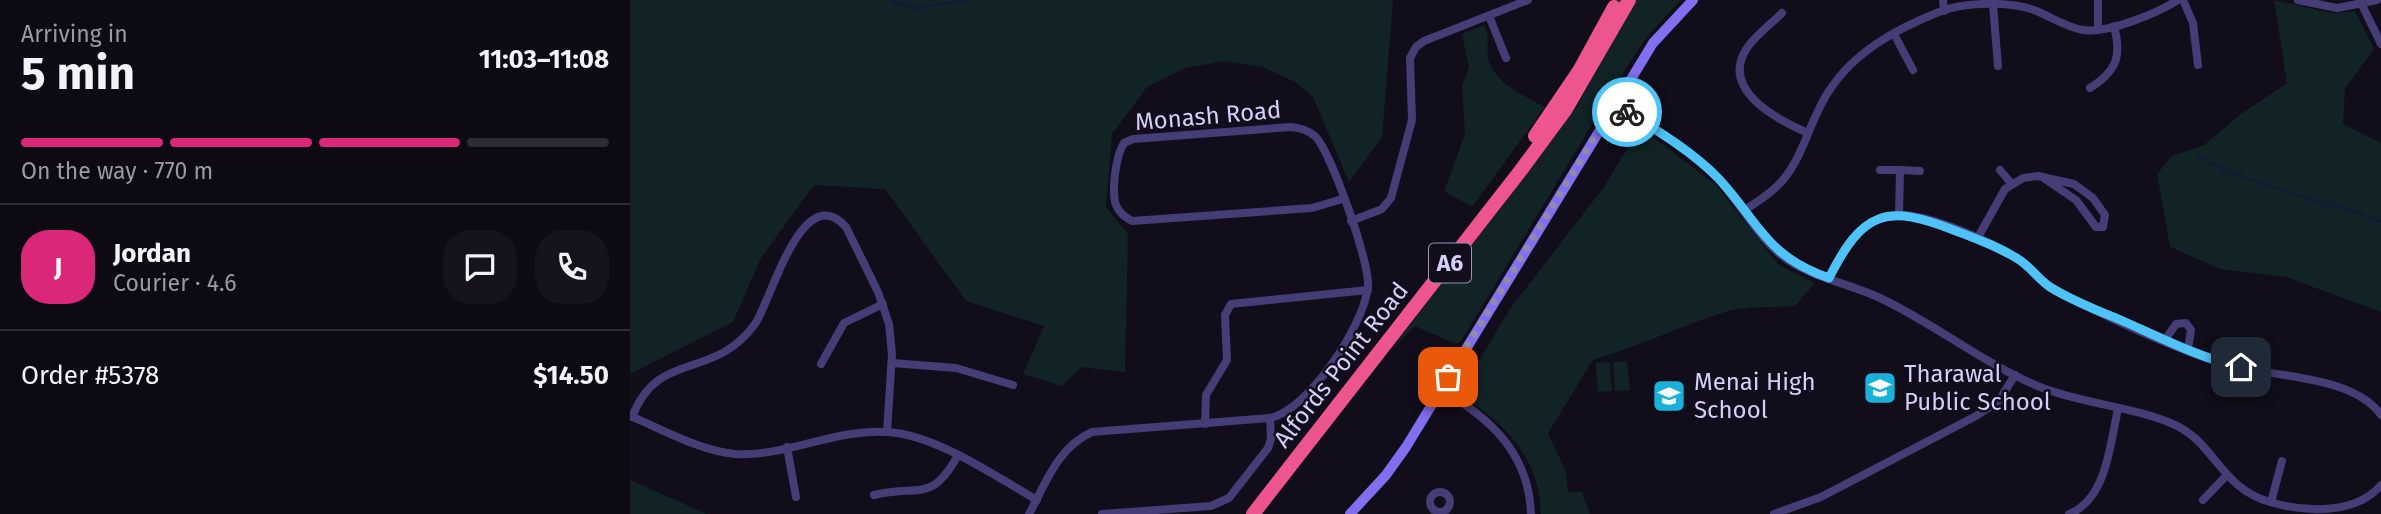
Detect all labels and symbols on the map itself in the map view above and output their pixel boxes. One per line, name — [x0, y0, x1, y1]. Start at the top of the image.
courier — [1592, 77, 1662, 147]
street label: Monash Road — [1134, 96, 1282, 136]
road number: A6 — [1429, 244, 1471, 282]
street label: Alfords Point Road — [1268, 277, 1414, 453]
pin — [2211, 337, 2271, 397]
pin — [1418, 347, 1478, 407]
place label: Tharawal Public School — [1904, 360, 2051, 416]
place label: Menai High School — [1694, 368, 1816, 424]
school or university icon: Tharawal Public School — [1861, 369, 1899, 407]
school or university icon: Menai High School — [1650, 377, 1688, 415]

